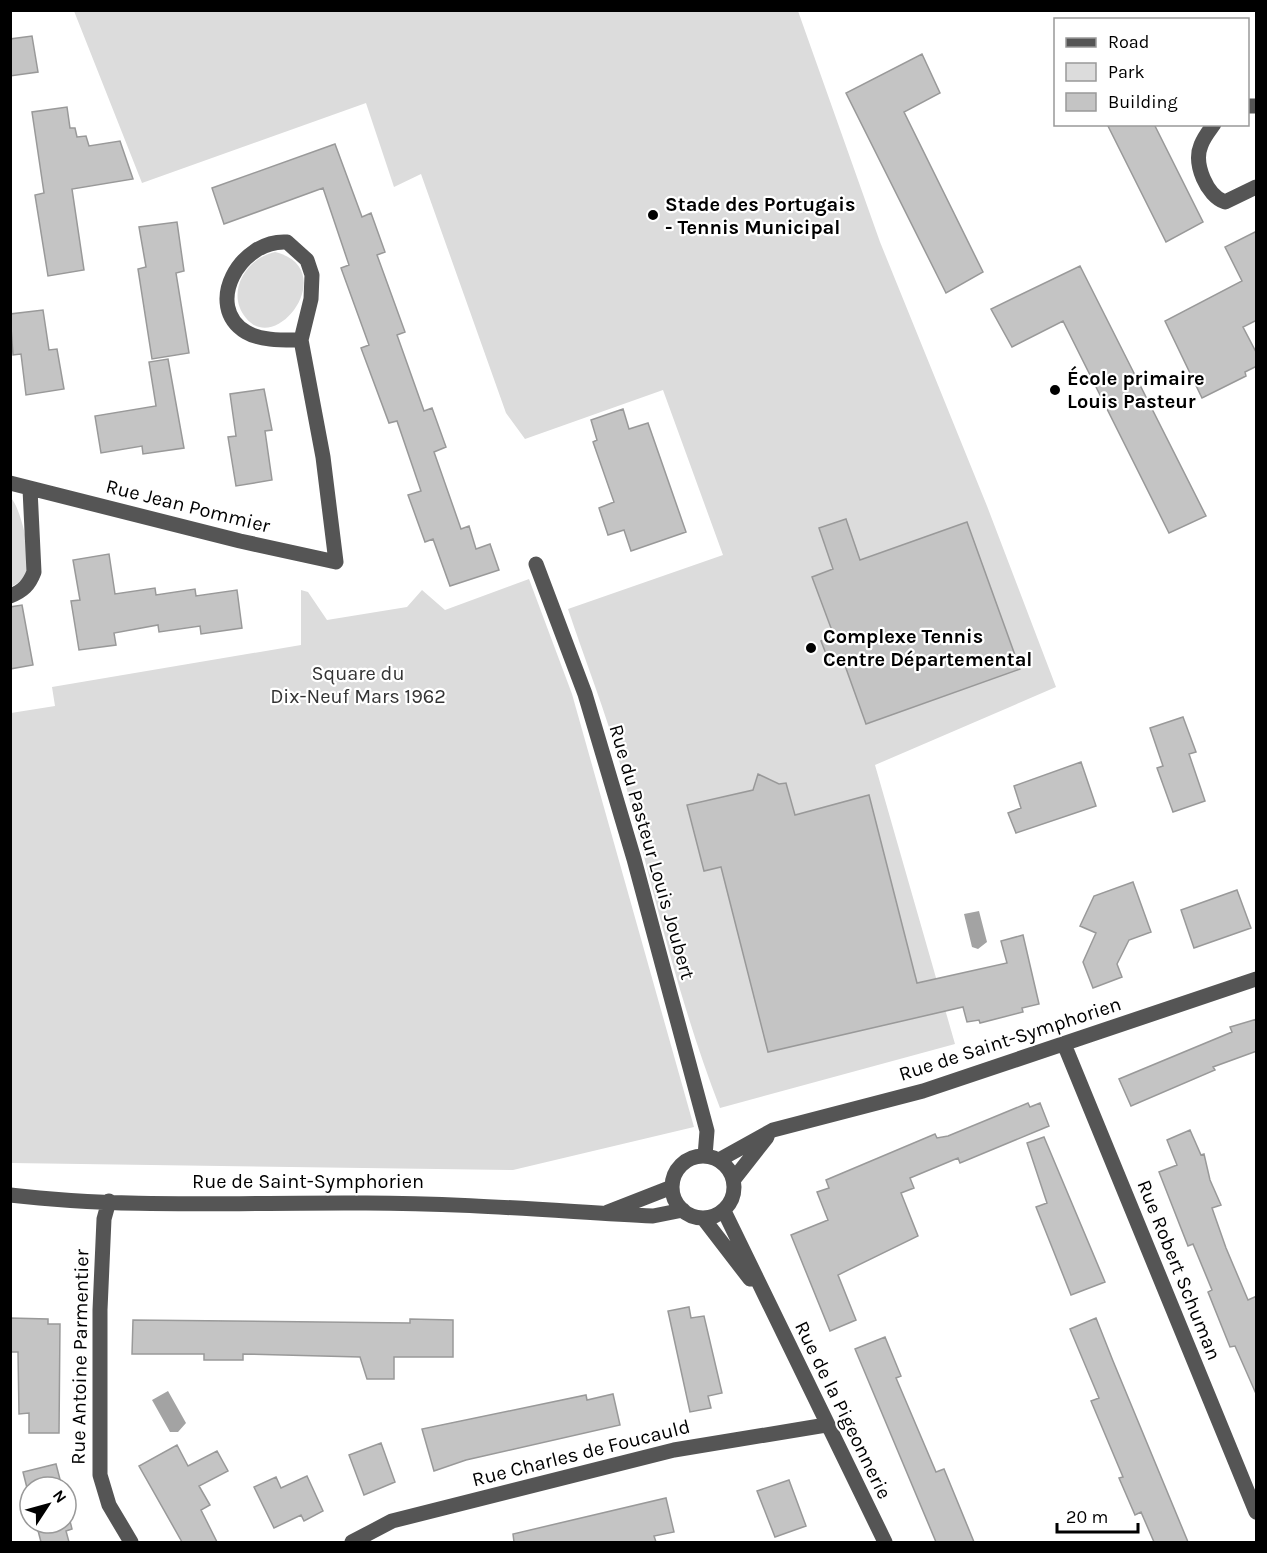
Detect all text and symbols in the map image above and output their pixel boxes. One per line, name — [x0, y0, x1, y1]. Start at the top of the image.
legend — [1054, 18, 1249, 126]
text: Road — [1108, 31, 1149, 53]
text: Park — [1108, 61, 1145, 83]
text: Building — [1108, 91, 1178, 113]
place label: Stade des Portugais - Tennis Municipal — [665, 193, 855, 239]
marker: Stade des Portugais - Tennis Municipal — [646, 208, 660, 222]
place label: École primaire Louis Pasteur — [1067, 365, 1205, 413]
marker: École primaire Louis Pasteur — [1048, 383, 1062, 397]
street label: Rue Jean Pommier — [104, 474, 273, 538]
place label: Complexe Tennis Centre Départemental — [823, 625, 1032, 671]
marker: Complexe Tennis Centre Départemental — [804, 641, 818, 655]
park label: Square du Dix-Neuf Mars 1962 — [270, 662, 446, 708]
street label: Rue du Pasteur Louis Joubert — [605, 722, 700, 983]
street label: Rue de Saint-Symphorien — [896, 992, 1124, 1086]
street label: Rue de Saint-Symphorien — [192, 1170, 424, 1193]
street label: Rue Robert Schuman — [1132, 1176, 1226, 1364]
street label: Rue Antoine Parmentier — [67, 1248, 93, 1465]
street label: Rue de la Pigeonnerie — [790, 1317, 896, 1503]
street label: Rue Charles de Foucauld — [470, 1415, 692, 1491]
north arrow — [18, 1475, 78, 1535]
text: N — [49, 1486, 71, 1507]
scale bar — [1057, 1496, 1138, 1534]
text: 20 m — [1066, 1506, 1108, 1528]

